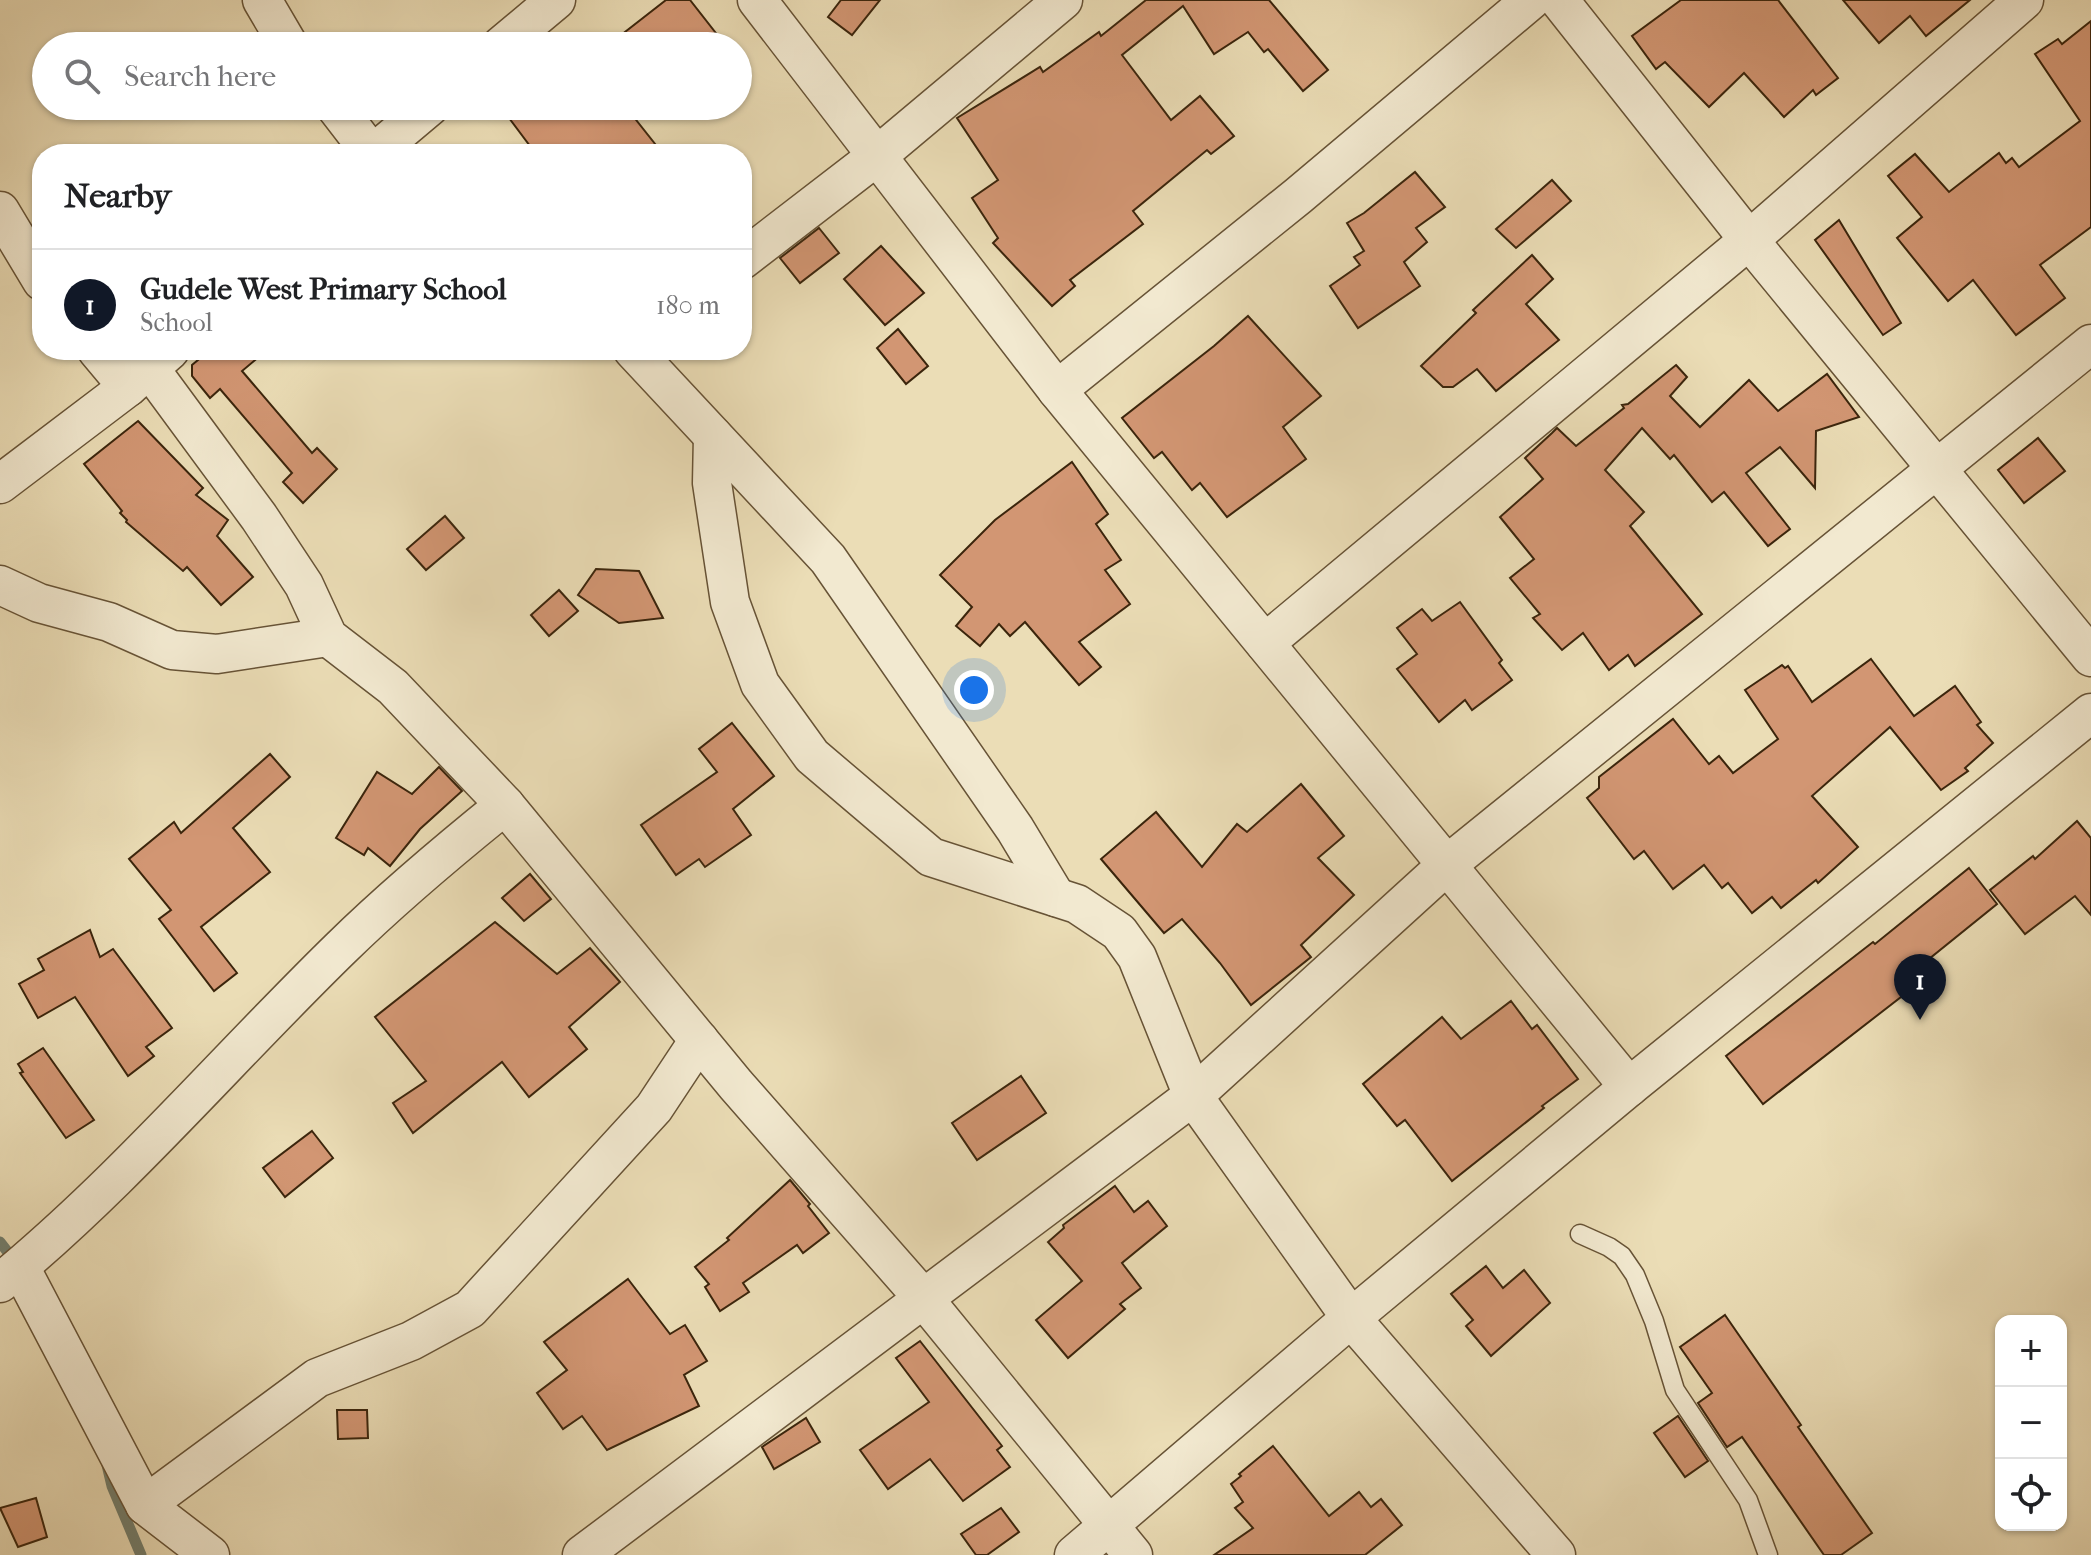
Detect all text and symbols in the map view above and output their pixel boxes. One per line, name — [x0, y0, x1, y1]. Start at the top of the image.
search box — [32, 32, 752, 120]
icon: search — [60, 54, 104, 98]
text: Search here — [124, 59, 276, 94]
text: Nearby — [64, 176, 171, 216]
text: Gudele West Primary School — [140, 272, 507, 307]
text: 1 — [85, 290, 95, 321]
text: 180 m — [656, 290, 720, 321]
text: School — [140, 307, 213, 338]
your location — [954, 670, 994, 710]
pin: 1 — [1894, 954, 1946, 1020]
map controls — [1995, 1315, 2067, 1531]
button: + — [1995, 1315, 2067, 1387]
button: − — [1995, 1387, 2067, 1459]
button: locate — [1995, 1459, 2067, 1531]

